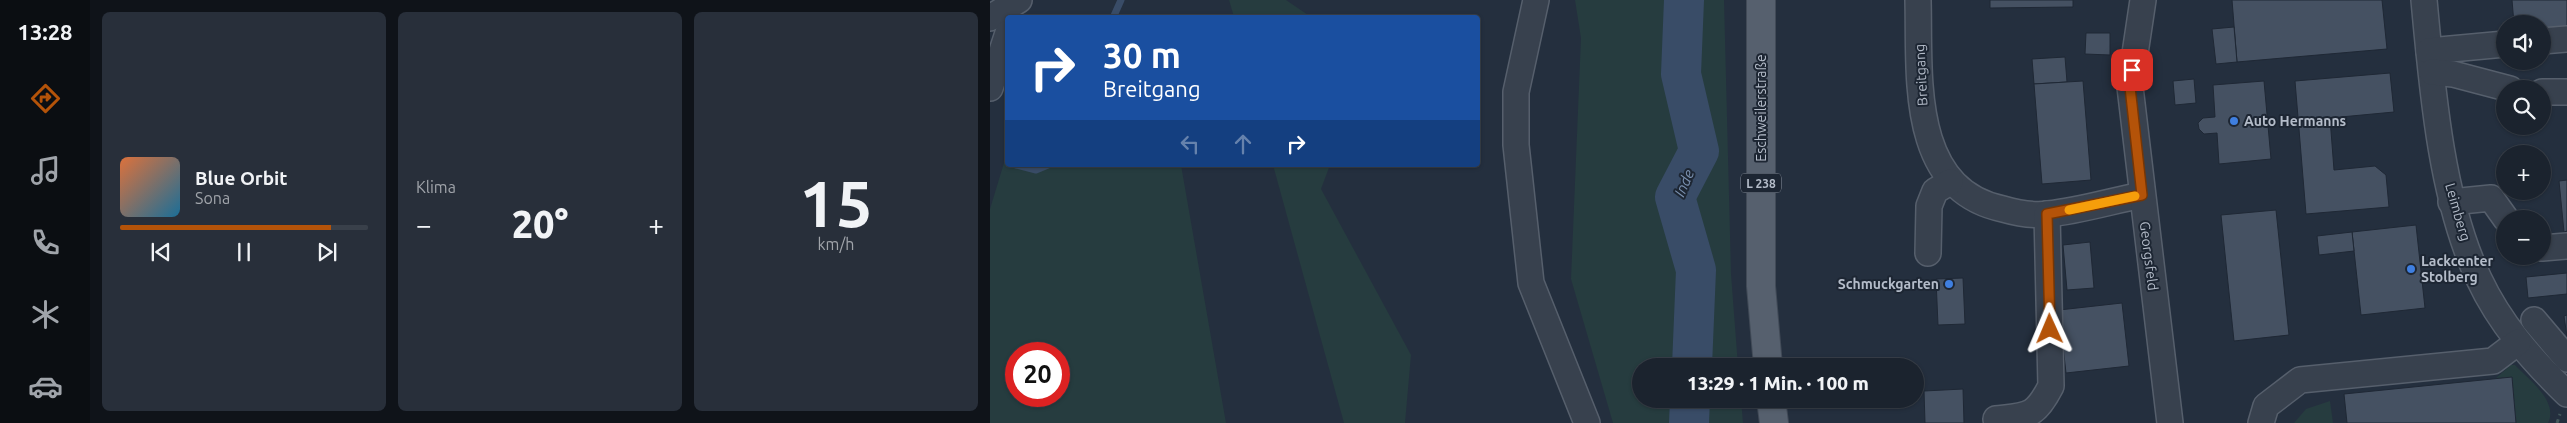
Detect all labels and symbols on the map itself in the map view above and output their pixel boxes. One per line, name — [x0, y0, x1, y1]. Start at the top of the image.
street label: Breitgang — [1911, 44, 1931, 106]
pin — [2111, 49, 2153, 91]
street label: Eschweilerstraße — [1753, 54, 1769, 162]
place label: Auto Hermanns — [2244, 113, 2347, 129]
marker: Auto Hermanns — [2228, 115, 2240, 127]
water label: Inde — [1671, 166, 1697, 199]
road number: L 238 — [1741, 174, 1781, 192]
street label: Leimberg — [2442, 181, 2474, 243]
street label: Georgsfeld — [2137, 221, 2161, 291]
place label: Lackcenter Stolberg — [2421, 253, 2493, 285]
marker: Lackcenter Stolberg — [2405, 263, 2417, 275]
place label: Schmuckgarten — [1838, 276, 1939, 292]
marker: Schmuckgarten — [1943, 278, 1955, 290]
position arrow — [2023, 302, 2075, 354]
speed limit sign: 20 — [1005, 342, 1070, 407]

